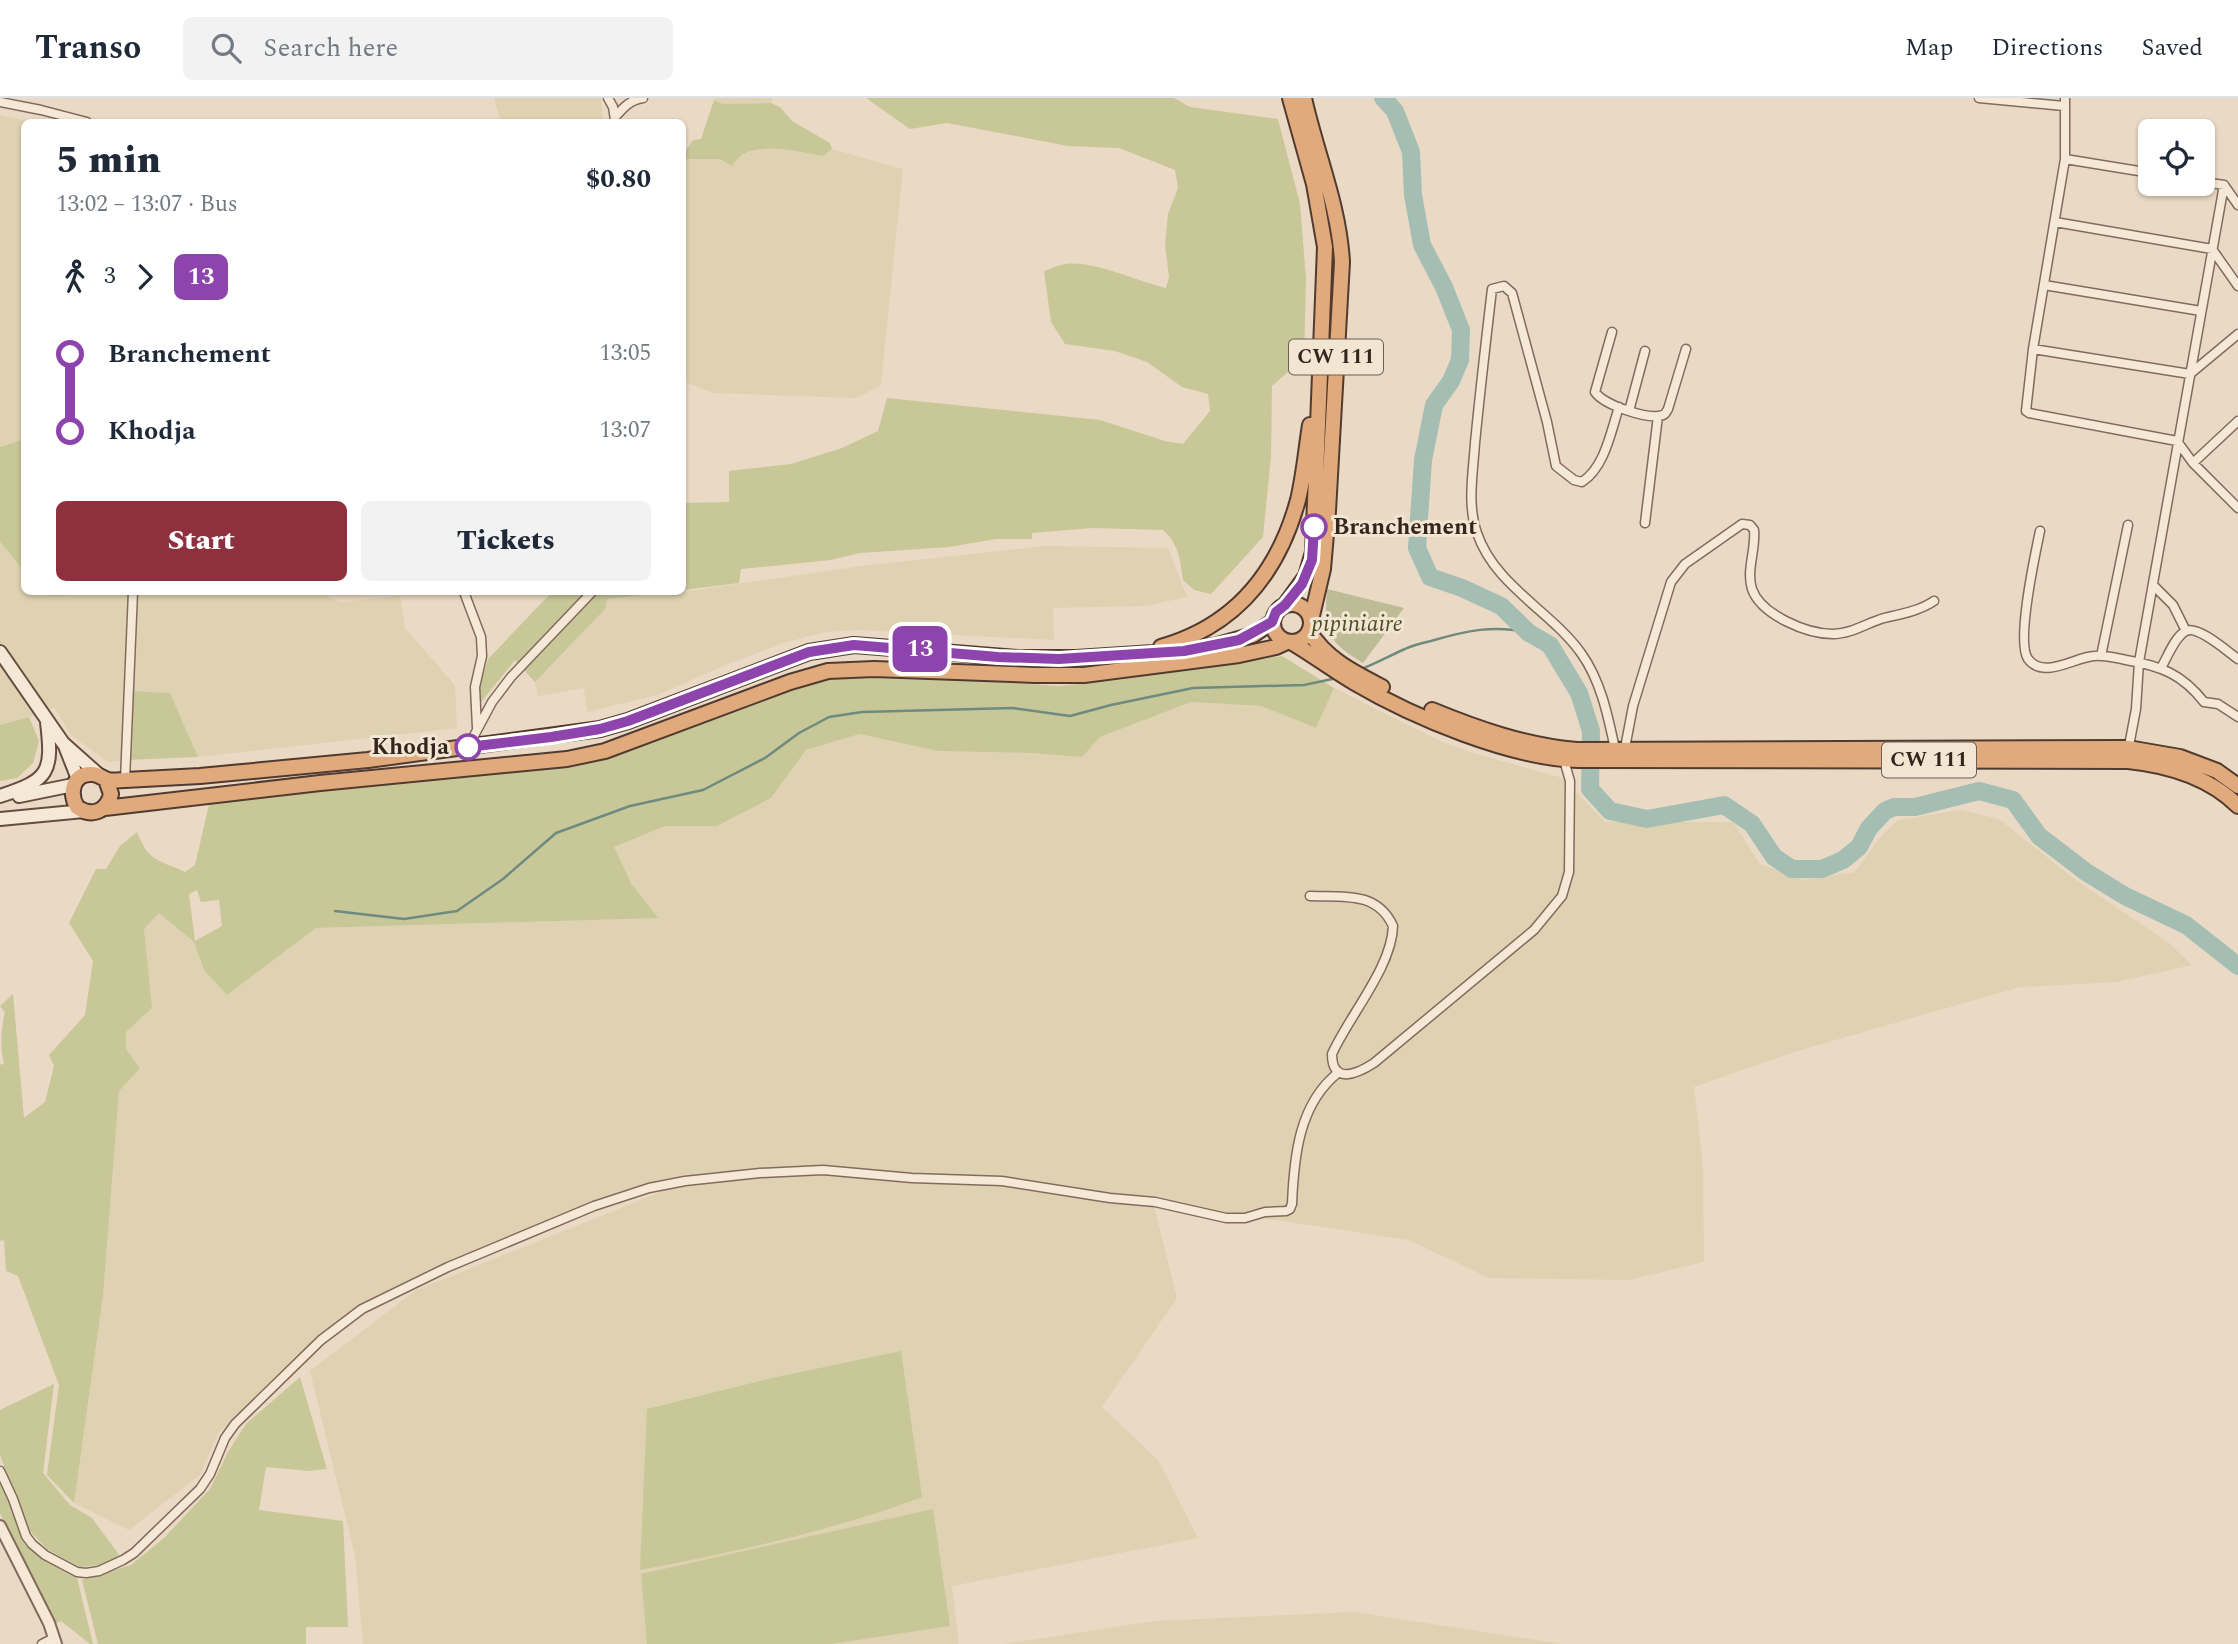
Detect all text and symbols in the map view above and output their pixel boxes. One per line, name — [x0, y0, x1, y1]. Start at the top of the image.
search box — [183, 17, 673, 80]
text: Transo — [35, 23, 141, 73]
text: Search here — [263, 28, 398, 68]
icon: search — [207, 29, 245, 67]
text: Map — [1905, 30, 1953, 66]
text: Directions — [1991, 30, 2103, 66]
text: Saved — [2141, 30, 2203, 66]
map controls — [2138, 119, 2215, 196]
button: locate — [2138, 119, 2215, 196]
text: 5 min — [56, 132, 161, 190]
text: $0.80 — [586, 159, 651, 199]
text: 13:02 – 13:07 · Bus — [56, 187, 238, 222]
icon: walk — [56, 258, 94, 296]
icon: forward — [126, 258, 164, 296]
text: 3 — [104, 259, 116, 294]
text: 13 — [188, 259, 214, 295]
text: Branchement — [108, 334, 271, 374]
text: 13:05 — [599, 336, 651, 371]
road number: CW 111 — [1289, 340, 1383, 374]
text: Khodja — [108, 411, 196, 451]
text: 13:07 — [599, 413, 651, 448]
button: Start — [56, 501, 347, 581]
button: Tickets — [361, 501, 651, 581]
place label: Branchement — [1333, 510, 1477, 545]
marker: Branchement — [1301, 514, 1327, 540]
park label: pipiniaire — [1310, 607, 1403, 642]
line badge: 13 — [888, 626, 951, 672]
text: 13 — [907, 631, 933, 667]
place label: Khodja — [371, 730, 449, 765]
marker: Khodja — [455, 734, 481, 760]
road number: CW 111 — [1882, 742, 1976, 778]

